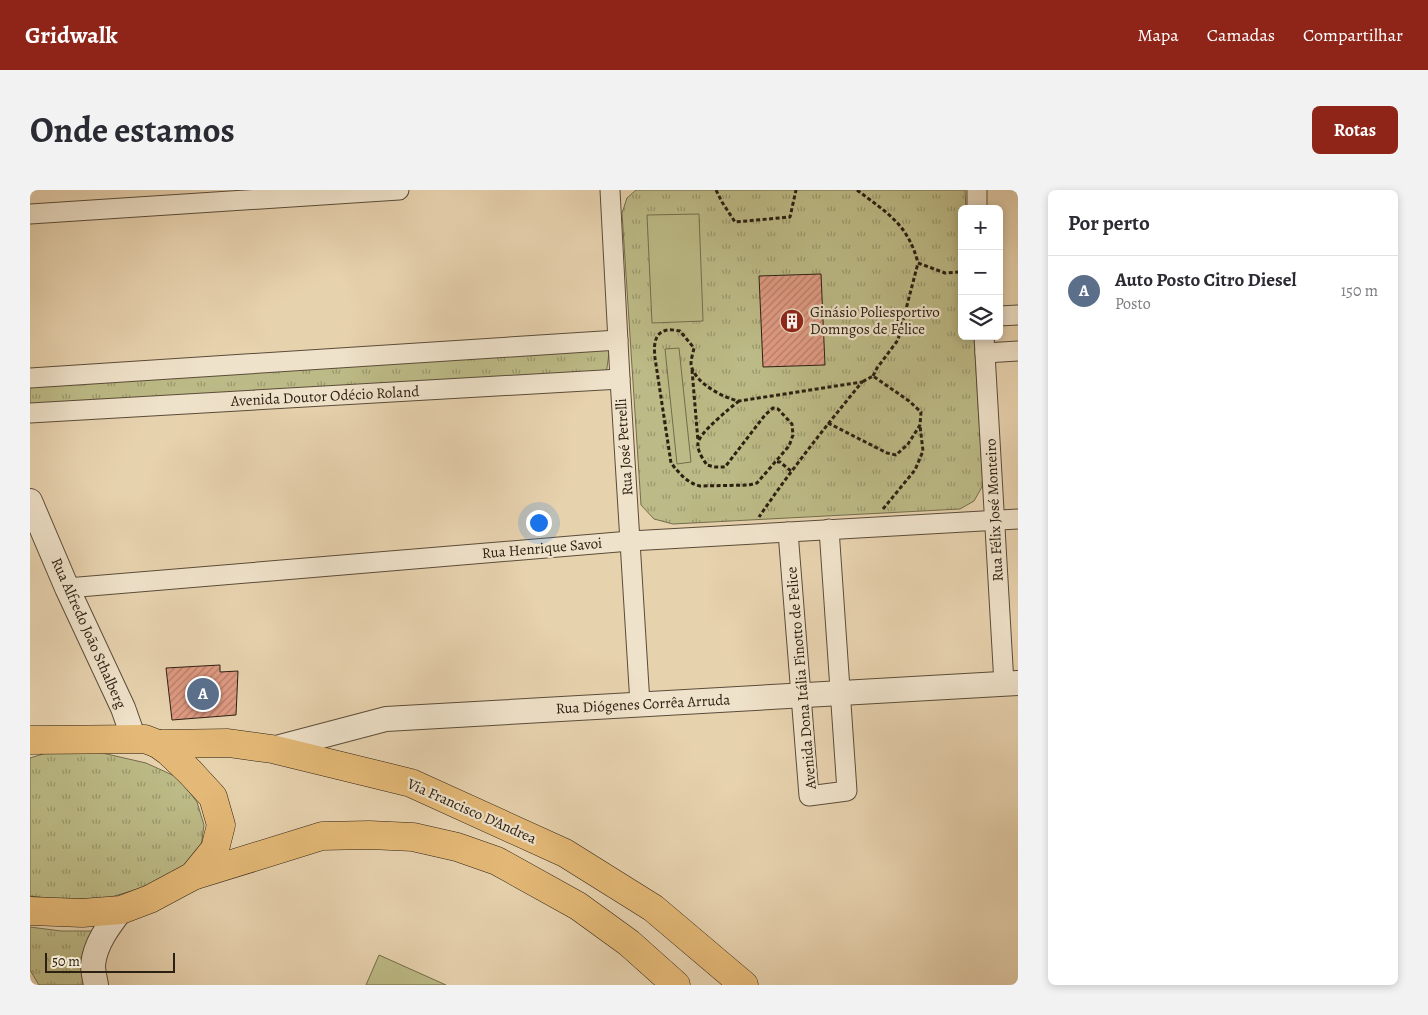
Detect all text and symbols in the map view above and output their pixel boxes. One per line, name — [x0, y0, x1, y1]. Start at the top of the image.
text: Gridwalk — [25, 19, 118, 51]
text: Mapa — [1137, 23, 1179, 47]
text: Camadas — [1207, 23, 1275, 47]
text: Compartilhar — [1303, 23, 1403, 47]
text: Onde estamos — [30, 106, 235, 154]
button: Rotas — [1312, 106, 1398, 154]
map controls — [958, 205, 1003, 340]
button: + — [958, 205, 1003, 250]
text: Por perto — [1068, 209, 1150, 237]
button: − — [958, 250, 1003, 295]
text: Auto Posto Citro Diesel — [1115, 267, 1296, 293]
text: A — [1079, 280, 1089, 302]
text: 150 m — [1341, 280, 1378, 302]
text: Posto — [1115, 293, 1151, 315]
button: layers — [958, 295, 1003, 340]
place label: Ginásio Poliesportivo Domngos de Felice — [810, 302, 940, 339]
building icon: Ginásio Poliesportivo Domngos de Felice — [779, 308, 805, 334]
street label: Avenida Doutor Odécio Roland — [229, 381, 421, 411]
street label: Rua José Petrelli — [611, 398, 637, 496]
street label: Rua Félix José Monteiro — [980, 438, 1008, 582]
your location — [526, 510, 552, 536]
street label: Rua Henrique Savoi — [481, 533, 603, 563]
street label: Rua Alfredo João Sthalberg — [47, 554, 131, 712]
street label: Avenida Dona Itália Finotto de Felice — [781, 566, 821, 791]
pin: A — [187, 675, 219, 713]
street label: Rua Diógenes Corrêa Arruda — [555, 689, 731, 719]
street label: Via Francisco D'Andrea — [403, 773, 540, 848]
scale bar — [45, 950, 175, 973]
text: 50 m — [52, 952, 80, 971]

